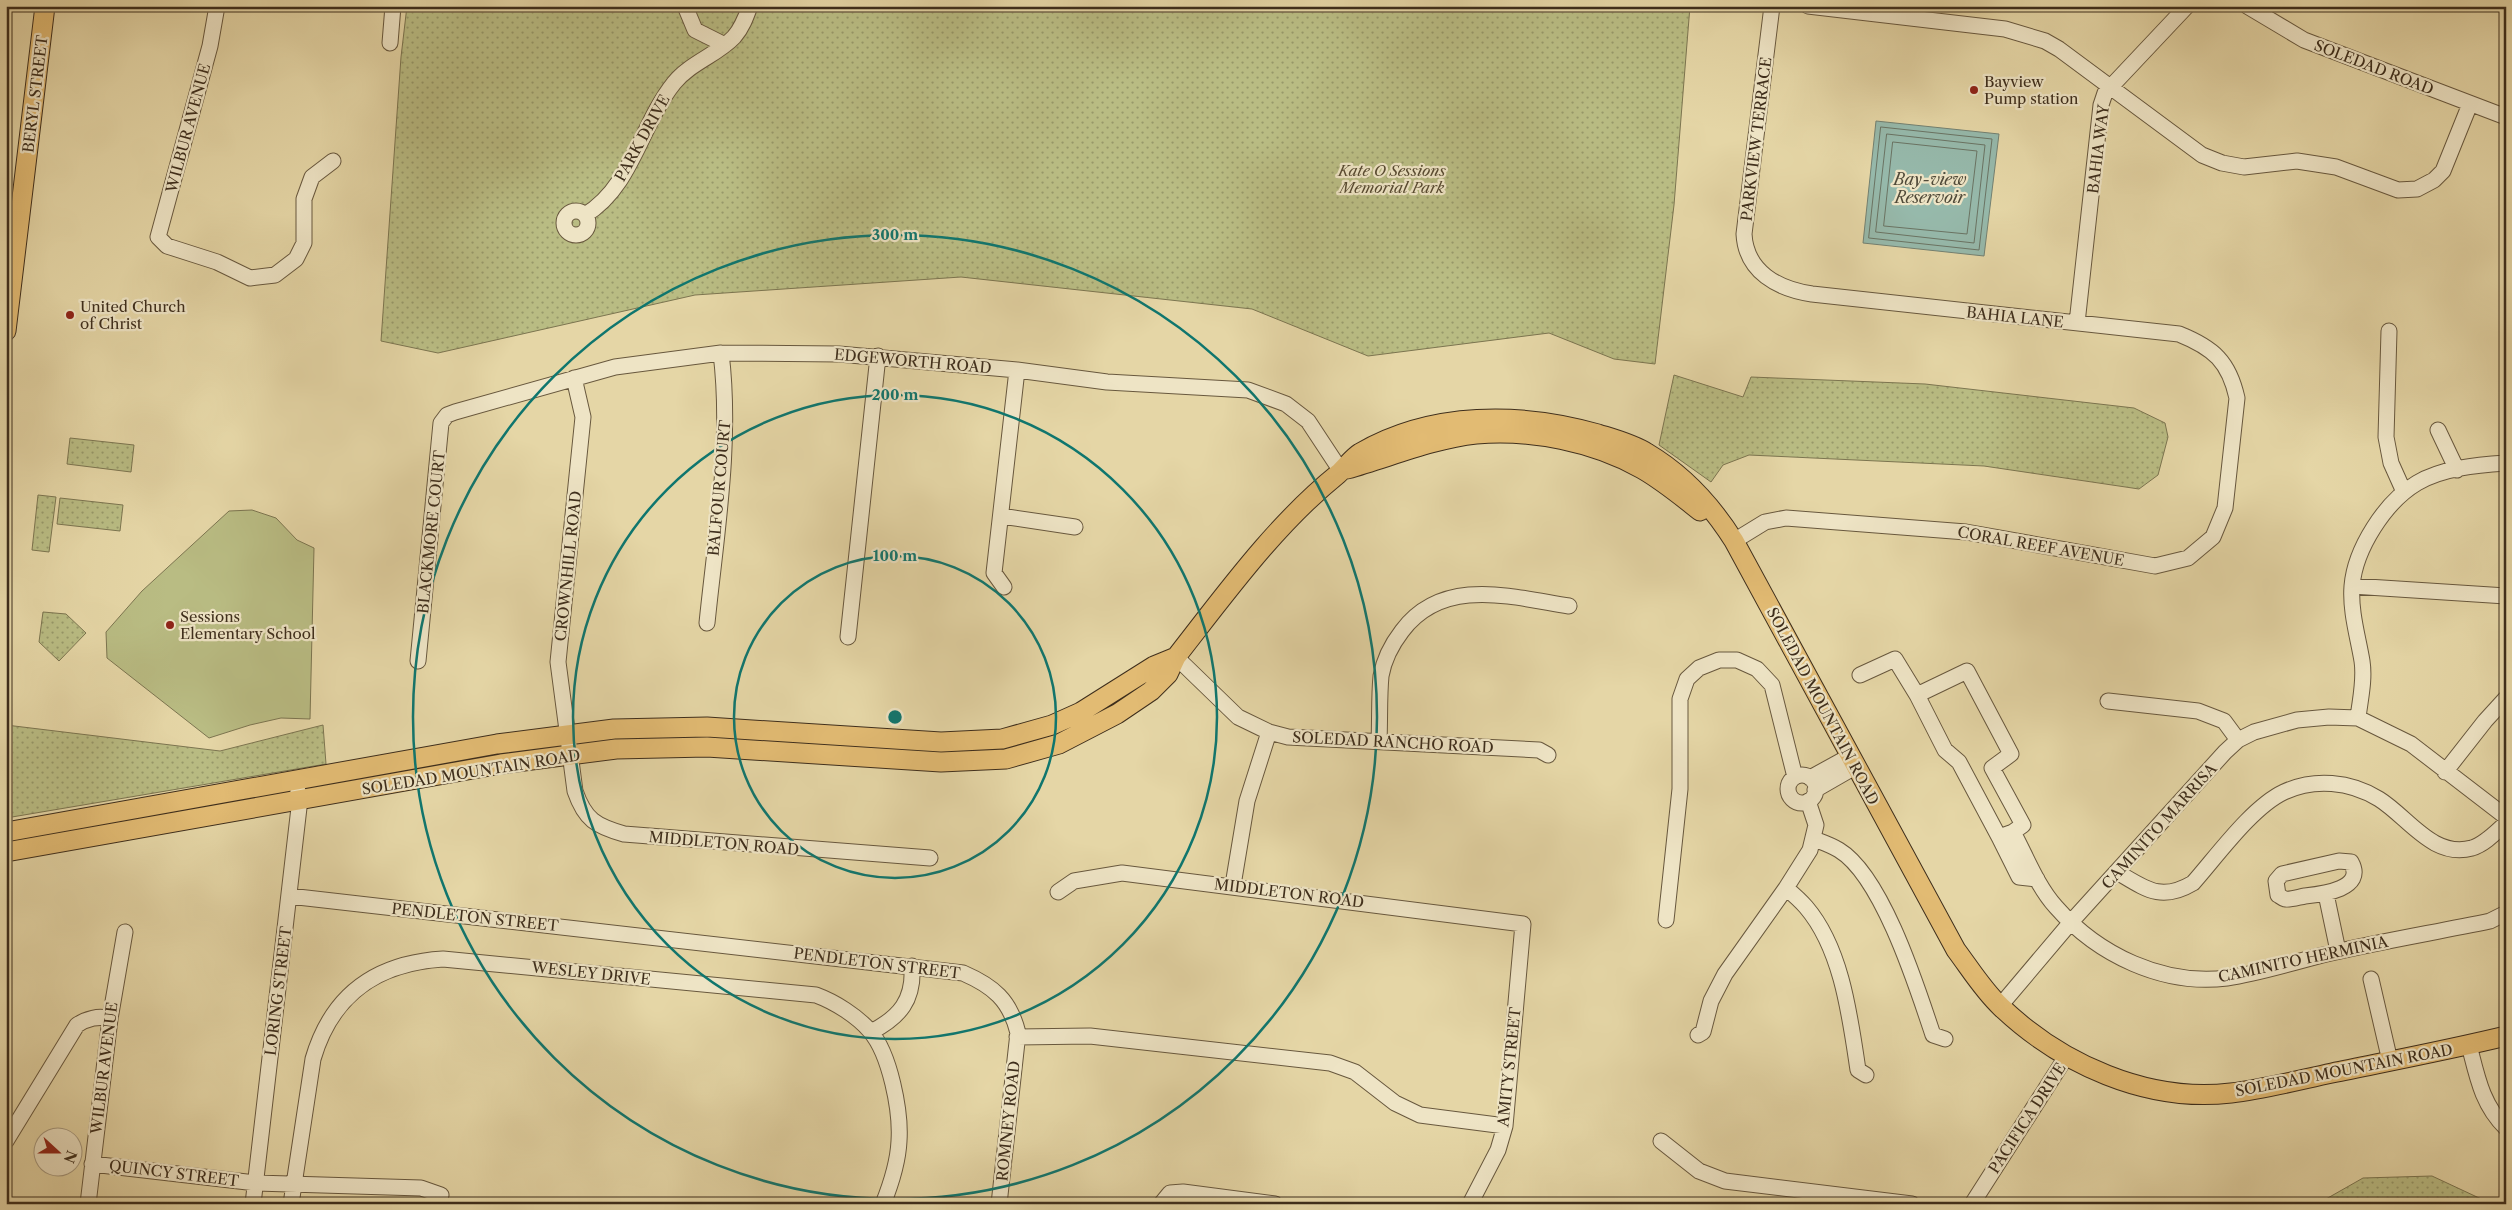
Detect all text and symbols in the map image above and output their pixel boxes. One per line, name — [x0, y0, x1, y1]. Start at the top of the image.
street label: BERYL STREET — [18, 33, 52, 154]
street label: SOLEDAD ROAD — [2312, 35, 2436, 99]
street label: PARKVIEW TERRACE — [1737, 56, 1775, 222]
street label: WILBUR AVENUE — [161, 61, 214, 196]
place label: Bayview Pump station — [1984, 72, 2079, 108]
marker: Bayview Pump station — [1968, 84, 1980, 96]
street label: PARK DRIVE — [610, 91, 674, 185]
street label: BAHIA WAY — [2083, 103, 2113, 195]
park label: Kate O Sessions Memorial Park — [1337, 161, 1446, 197]
water label: Bay-view Reservoir — [1892, 169, 1967, 207]
text: 300 m — [872, 225, 918, 244]
place label: United Church of Christ — [80, 297, 186, 333]
street label: BAHIA LANE — [1965, 302, 2065, 332]
marker: United Church of Christ — [64, 309, 76, 321]
street label: EDGEWORTH ROAD — [833, 345, 993, 377]
text: 200 m — [872, 385, 918, 404]
street label: BALFOUR COURT — [704, 418, 734, 557]
street label: BLACKMORE COURT — [413, 449, 449, 615]
street label: CROWNHILL ROAD — [551, 490, 585, 642]
street label: CORAL REEF AVENUE — [1956, 522, 2126, 570]
text: 100 m — [873, 546, 917, 565]
street label: SOLEDAD MOUNTAIN ROAD — [1763, 604, 1883, 808]
place label: Sessions Elementary School — [180, 607, 316, 643]
marker: Sessions Elementary School — [164, 619, 176, 631]
centre of rings — [886, 708, 904, 726]
street label: SOLEDAD RANCHO ROAD — [1292, 727, 1494, 757]
street label: SOLEDAD MOUNTAIN ROAD — [360, 745, 582, 799]
street label: CAMINITO MARRISA — [2097, 758, 2221, 893]
street label: MIDDLETON ROAD — [648, 827, 800, 859]
street label: MIDDLETON ROAD — [1213, 874, 1365, 912]
street label: PENDLETON STREET — [391, 899, 560, 935]
street label: LORING STREET — [261, 924, 295, 1057]
street label: CAMINITO HERMINIA — [2216, 932, 2391, 986]
street label: PENDLETON STREET — [793, 943, 962, 983]
street label: WESLEY DRIVE — [529, 957, 652, 989]
street label: WILBUR AVENUE — [86, 1001, 122, 1136]
street label: AMITY STREET — [1493, 1005, 1525, 1129]
street label: SOLEDAD MOUNTAIN ROAD — [2234, 1040, 2454, 1100]
street label: PACIFICA DRIVE — [1984, 1059, 2070, 1177]
street label: ROMNEY ROAD — [992, 1060, 1024, 1182]
north arrow — [32, 1128, 82, 1178]
text: N — [60, 1148, 81, 1166]
street label: QUINCY STREET — [108, 1156, 241, 1190]

